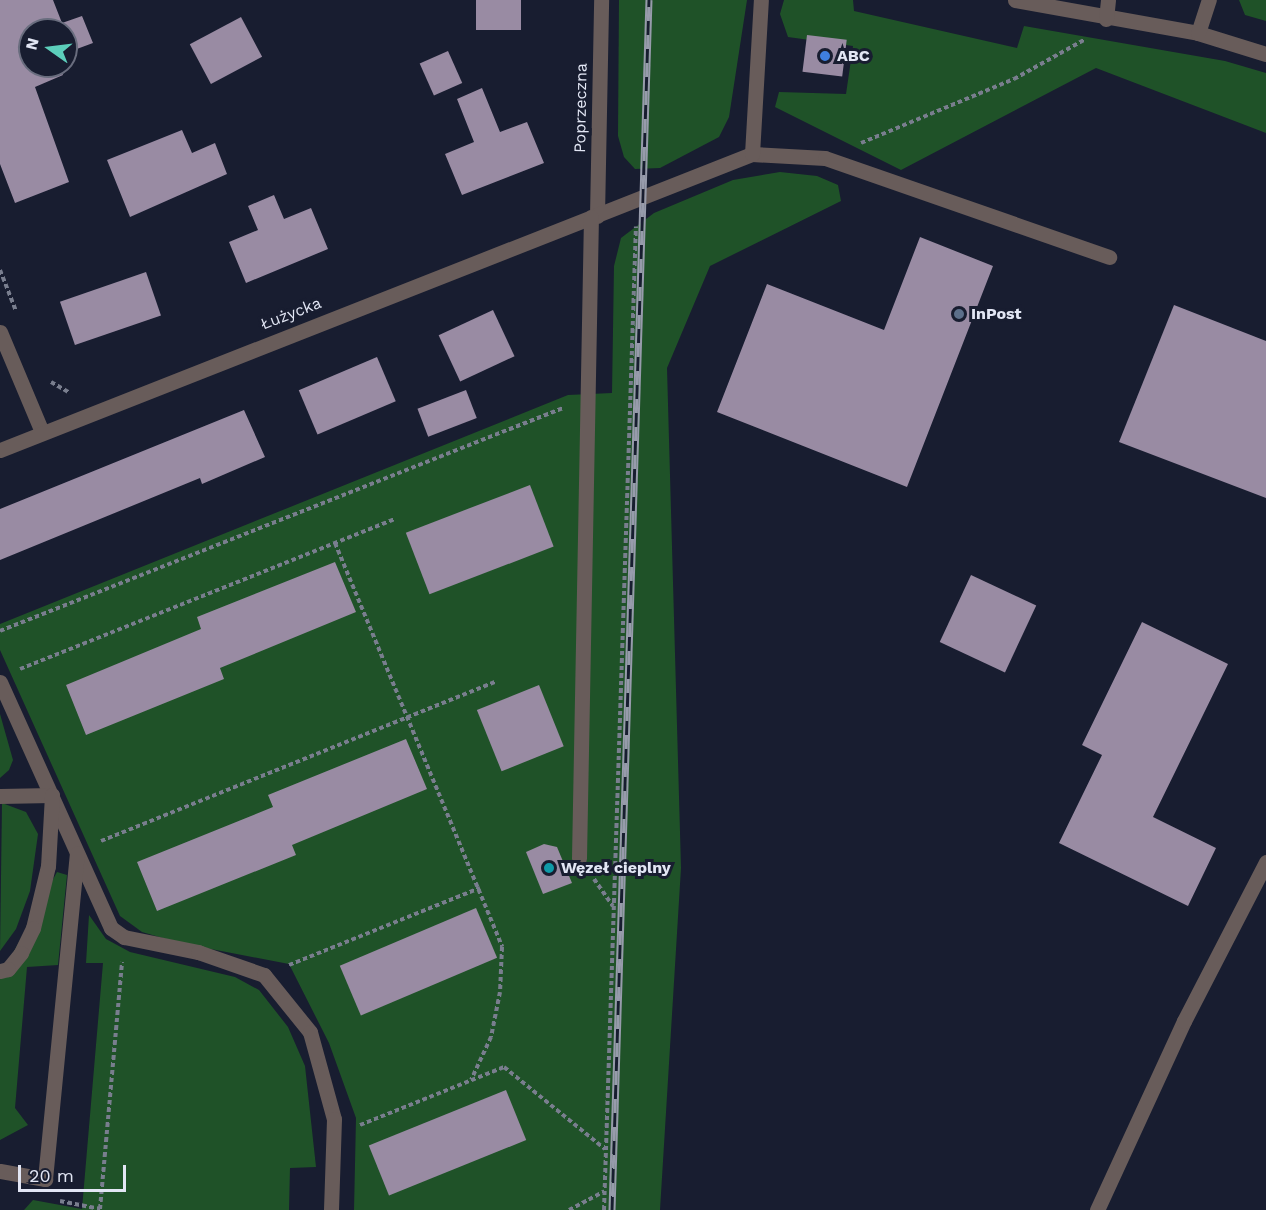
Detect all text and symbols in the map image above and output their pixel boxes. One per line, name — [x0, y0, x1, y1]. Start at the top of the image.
north arrow — [18, 18, 78, 78]
text: N — [21, 36, 43, 52]
place label: ABC — [837, 46, 870, 66]
marker: ABC — [818, 49, 832, 63]
street label: Poprzeczna — [571, 63, 591, 153]
street label: Łużycka — [258, 294, 324, 334]
place label: InPost — [971, 304, 1021, 324]
marker: InPost — [952, 307, 966, 321]
place label: Węzeł cieplny — [561, 858, 671, 878]
marker: Węzeł cieplny — [542, 861, 556, 875]
scale bar — [21, 1153, 129, 1191]
text: 20 m — [29, 1165, 74, 1186]

